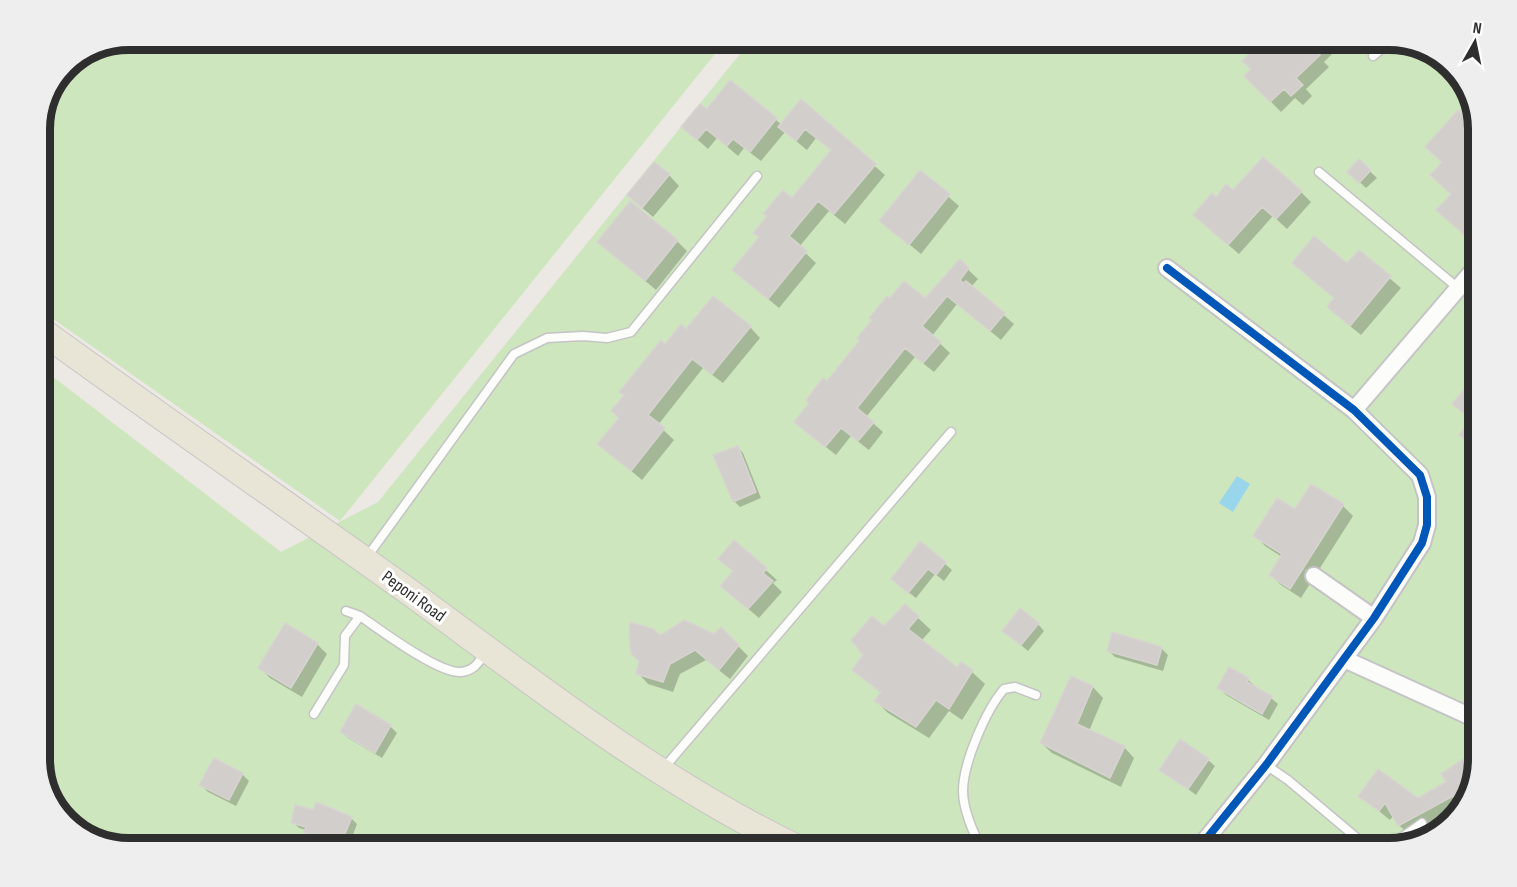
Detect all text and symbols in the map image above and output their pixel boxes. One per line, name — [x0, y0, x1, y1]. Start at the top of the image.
north arrow — [1445, 12, 1505, 72]
text: N — [1471, 19, 1483, 39]
street label: Peponi Road — [378, 566, 450, 627]

